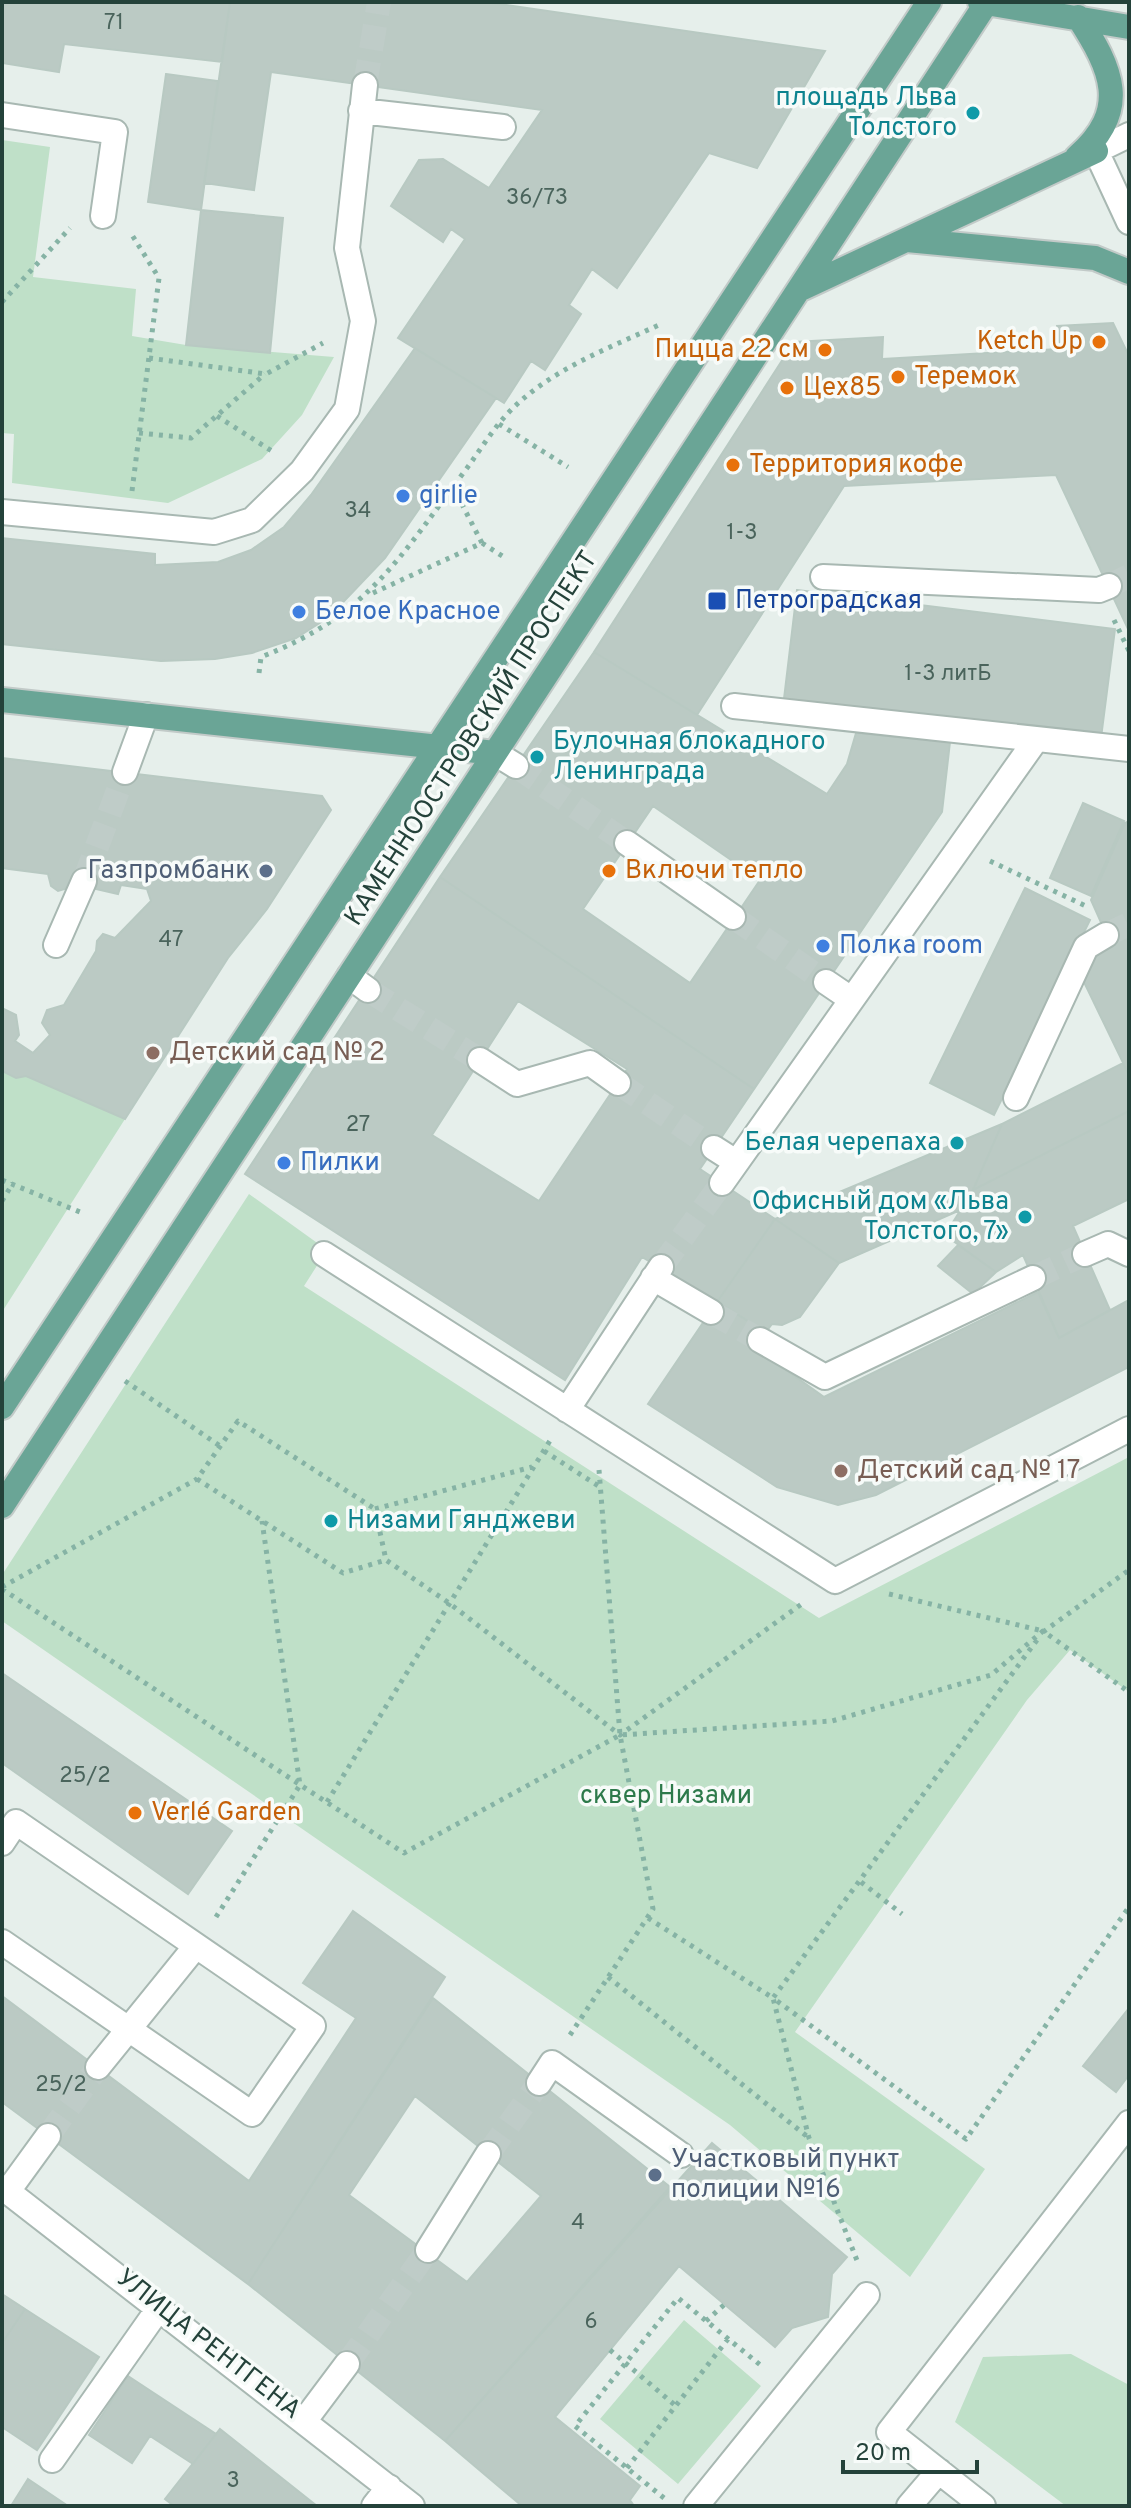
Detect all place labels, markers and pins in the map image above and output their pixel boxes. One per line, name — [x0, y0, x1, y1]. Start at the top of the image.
place label: площадь Льва Толстого — [776, 82, 957, 145]
marker: площадь Льва Толстого — [964, 104, 982, 122]
place label: Ketch Up — [977, 326, 1083, 359]
marker: Ketch Up — [1090, 333, 1108, 351]
place label: Пицца 22 см — [655, 334, 809, 367]
marker: Пицца 22 см — [816, 341, 834, 359]
place label: Теремок — [914, 361, 1017, 394]
marker: Теремок — [889, 368, 907, 386]
place label: Цех85 — [803, 372, 881, 405]
marker: Цех85 — [778, 379, 796, 397]
place label: Территория кофе — [749, 449, 963, 482]
marker: Территория кофе — [724, 456, 742, 474]
place label: girlie — [419, 480, 478, 513]
marker: girlie — [394, 487, 412, 505]
place label: Петроградская — [735, 585, 922, 618]
marker: Петроградская — [706, 590, 728, 612]
place label: Белое Красное — [315, 596, 500, 629]
marker: Белое Красное — [290, 603, 308, 621]
place label: Булочная блокадного Ленинграда — [553, 726, 826, 789]
marker: Булочная блокадного Ленинграда — [528, 748, 546, 766]
place label: Газпромбанк — [87, 855, 250, 888]
place label: Включи тепло — [625, 855, 804, 888]
marker: Газпромбанк — [257, 862, 275, 880]
marker: Включи тепло — [600, 862, 618, 880]
place label: Полка room — [839, 930, 983, 963]
marker: Полка room — [814, 937, 832, 955]
place label: Детский сад № 2 — [169, 1037, 385, 1070]
marker: Детский сад № 2 — [144, 1044, 162, 1062]
place label: Белая черепаха — [745, 1127, 941, 1160]
marker: Белая черепаха — [948, 1134, 966, 1152]
place label: Пилки — [300, 1147, 380, 1180]
marker: Пилки — [275, 1154, 293, 1172]
place label: Офисный дом «Льва Толстого, 7» — [752, 1186, 1009, 1249]
marker: Офисный дом «Льва Толстого, 7» — [1016, 1208, 1034, 1226]
place label: Детский сад № 17 — [857, 1455, 1080, 1488]
marker: Детский сад № 17 — [832, 1462, 850, 1480]
place label: Низами Гянджеви — [347, 1505, 576, 1538]
marker: Низами Гянджеви — [322, 1512, 340, 1530]
place label: Verlé Garden — [151, 1797, 302, 1830]
marker: Verlé Garden — [126, 1804, 144, 1822]
place label: Участковый пункт полиции №16 — [671, 2144, 899, 2207]
marker: Участковый пункт полиции №16 — [646, 2166, 664, 2184]

